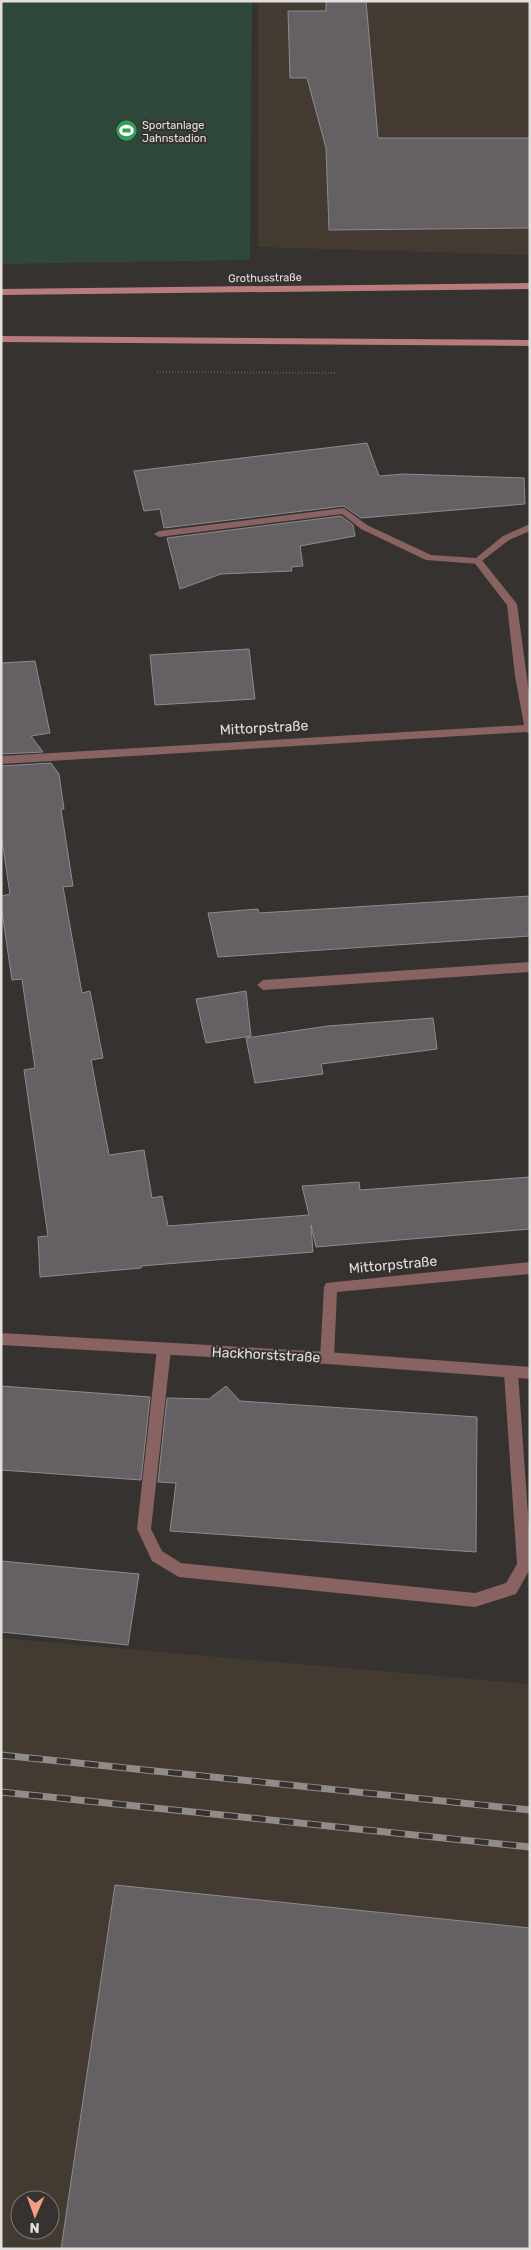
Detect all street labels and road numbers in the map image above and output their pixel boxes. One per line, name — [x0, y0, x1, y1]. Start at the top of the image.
street label: Grothusstraße — [228, 271, 302, 285]
street label: Mittorpstraße — [219, 717, 309, 739]
street label: Mittorpstraße — [348, 1253, 438, 1277]
street label: Hackhorststraße — [211, 1344, 321, 1366]

